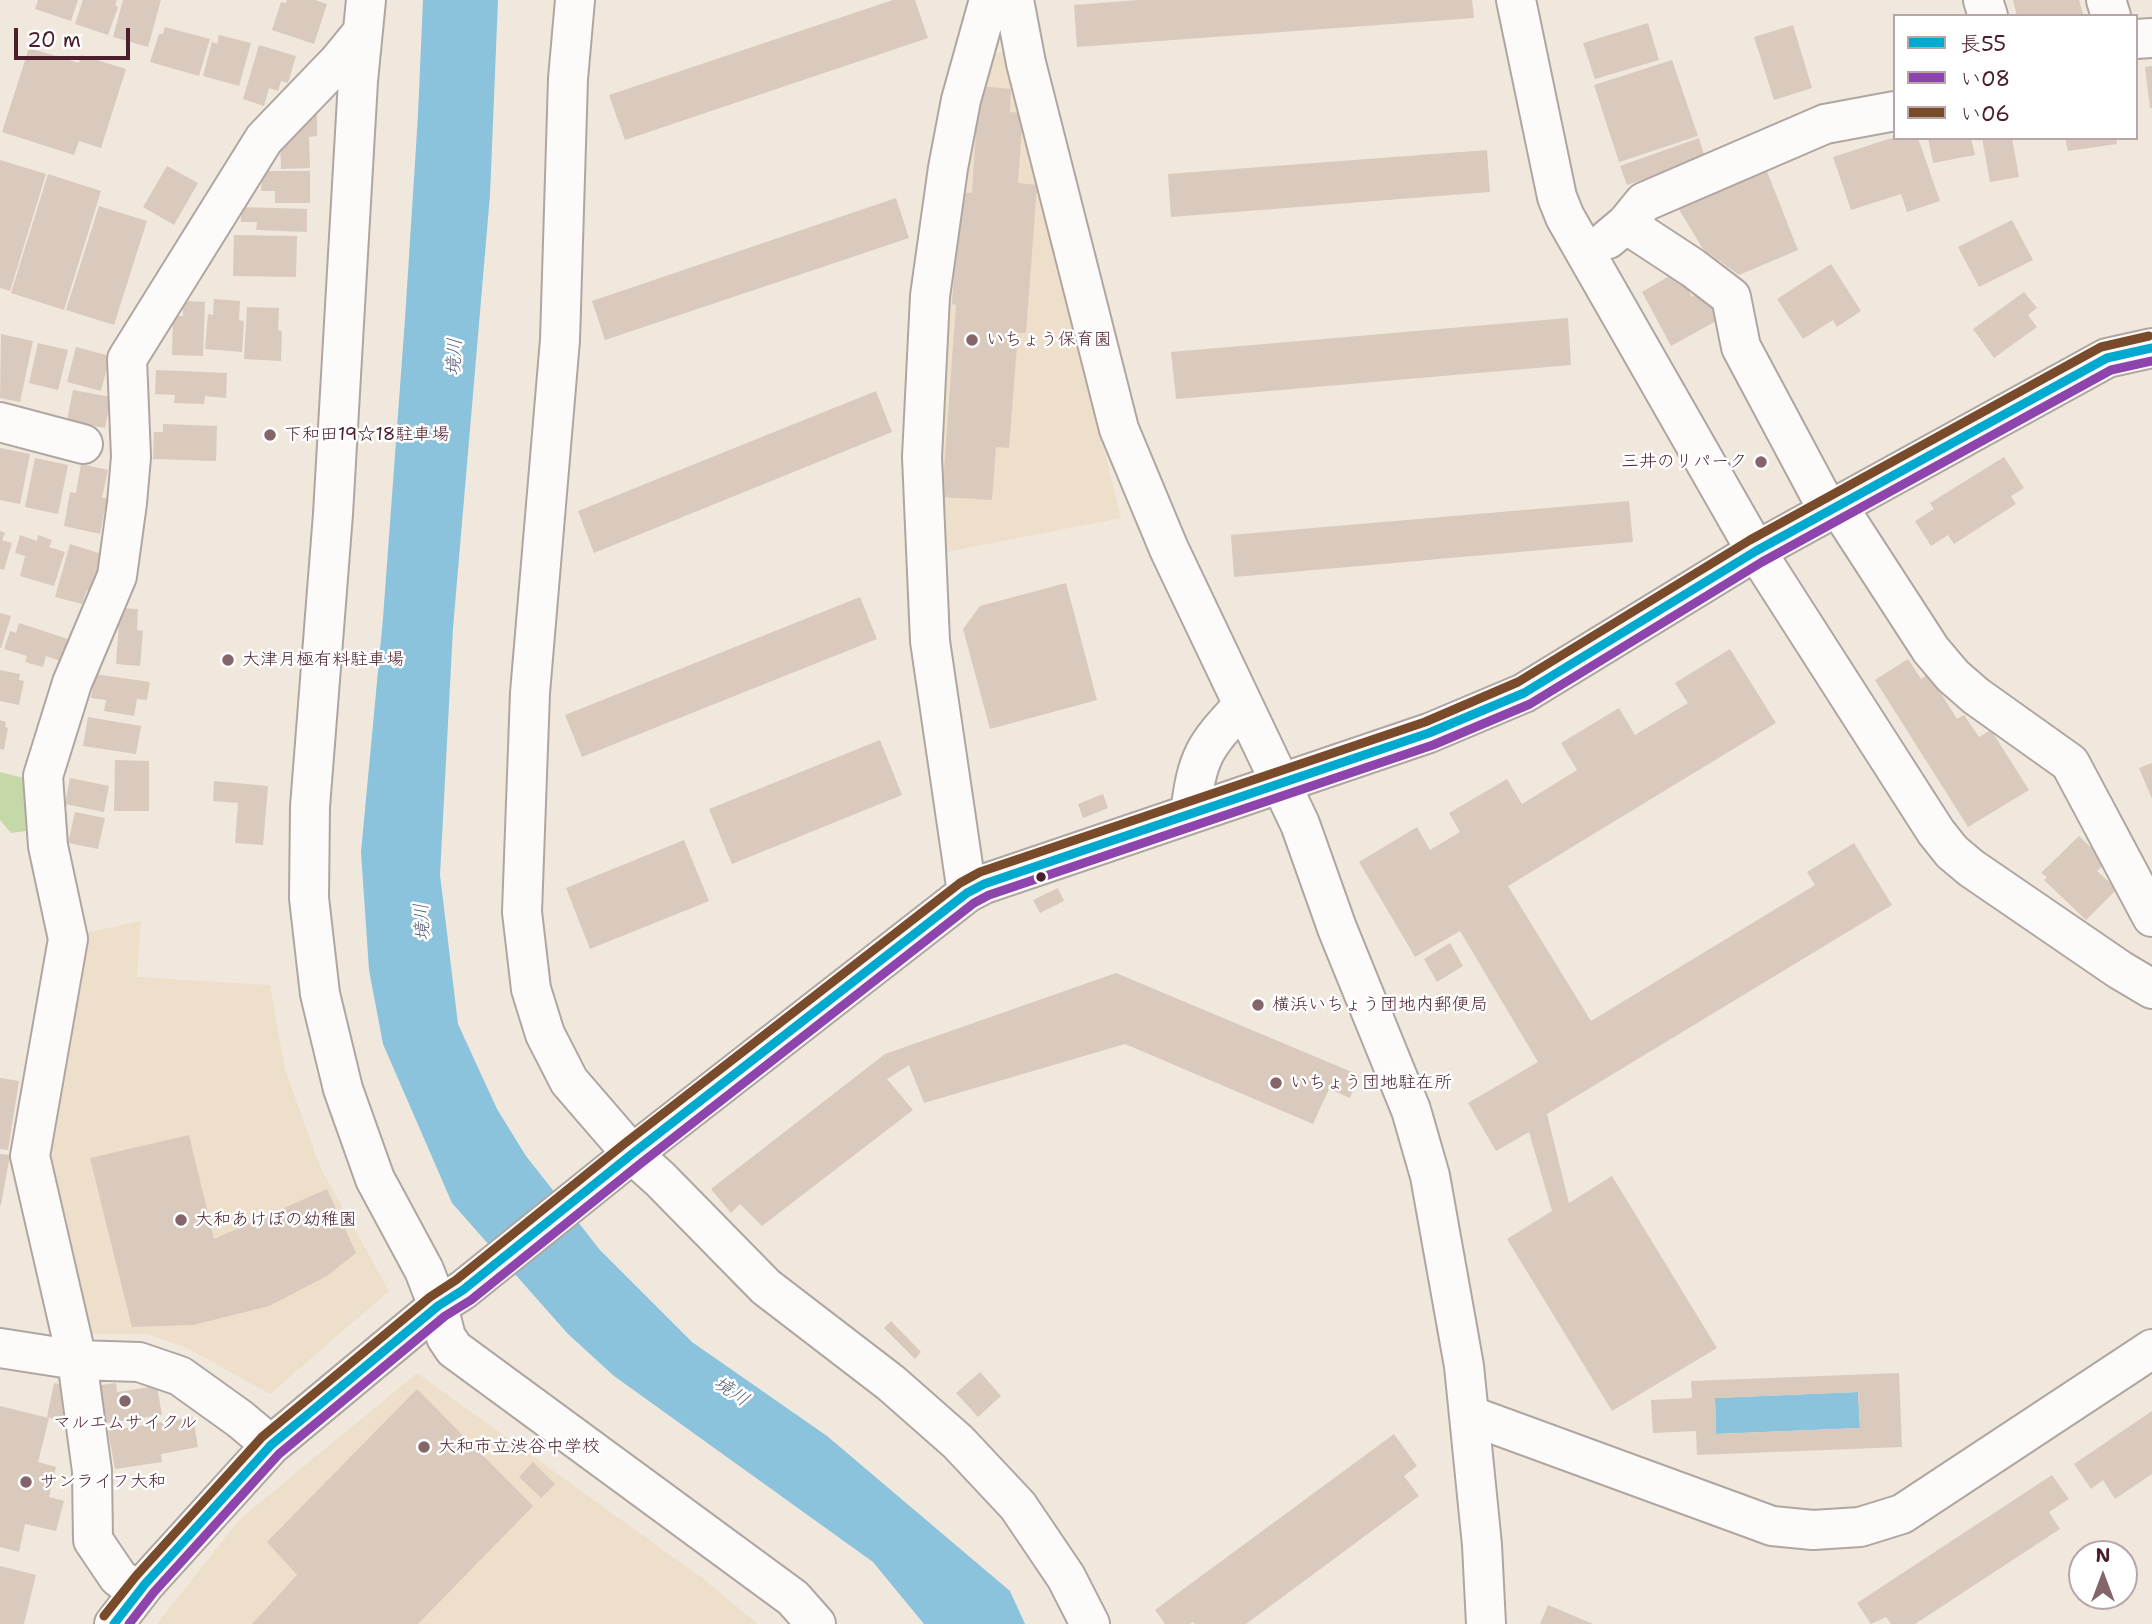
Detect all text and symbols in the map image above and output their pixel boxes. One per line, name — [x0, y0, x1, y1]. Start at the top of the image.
scale bar — [18, 14, 133, 58]
legend — [1893, 14, 2138, 140]
text: 20 m — [27, 26, 81, 54]
text: 長55 — [1960, 30, 2006, 58]
text: い08 — [1960, 65, 2010, 93]
text: い06 — [1960, 100, 2010, 128]
place label: いちょう保育園 — [986, 329, 1112, 351]
marker: いちょう保育園 — [964, 332, 980, 348]
water label: 境川 — [443, 337, 467, 377]
place label: 下和田19☆18駐車場 — [284, 424, 449, 446]
marker: 下和田19☆18駐車場 — [262, 427, 278, 443]
place label: 三井のリパーク — [1621, 451, 1747, 473]
marker: 三井のリパーク — [1753, 454, 1769, 470]
place label: 大津月極有料駐車場 — [242, 649, 404, 671]
marker: 大津月極有料駐車場 — [220, 652, 236, 668]
unlabelled marker — [1034, 870, 1048, 884]
water label: 境川 — [411, 902, 435, 942]
place label: 横浜いちょう団地内郵便局 — [1272, 994, 1488, 1016]
marker: 横浜いちょう団地内郵便局 — [1250, 997, 1266, 1013]
place label: いちょう団地駐在所 — [1290, 1072, 1452, 1094]
marker: いちょう団地駐在所 — [1268, 1075, 1284, 1091]
place label: 大和あけぼの幼稚園 — [195, 1209, 357, 1231]
marker: 大和あけぼの幼稚園 — [173, 1212, 189, 1228]
water label: 境川 — [709, 1372, 753, 1412]
marker: マルエムサイクル — [117, 1393, 133, 1409]
place label: マルエムサイクル — [53, 1412, 197, 1434]
place label: 大和市立渋谷中学校 — [438, 1436, 600, 1458]
marker: 大和市立渋谷中学校 — [416, 1439, 432, 1455]
place label: サンライフ大和 — [40, 1471, 166, 1493]
marker: サンライフ大和 — [18, 1474, 34, 1490]
north arrow — [2068, 1540, 2138, 1610]
text: N — [2095, 1543, 2111, 1568]

